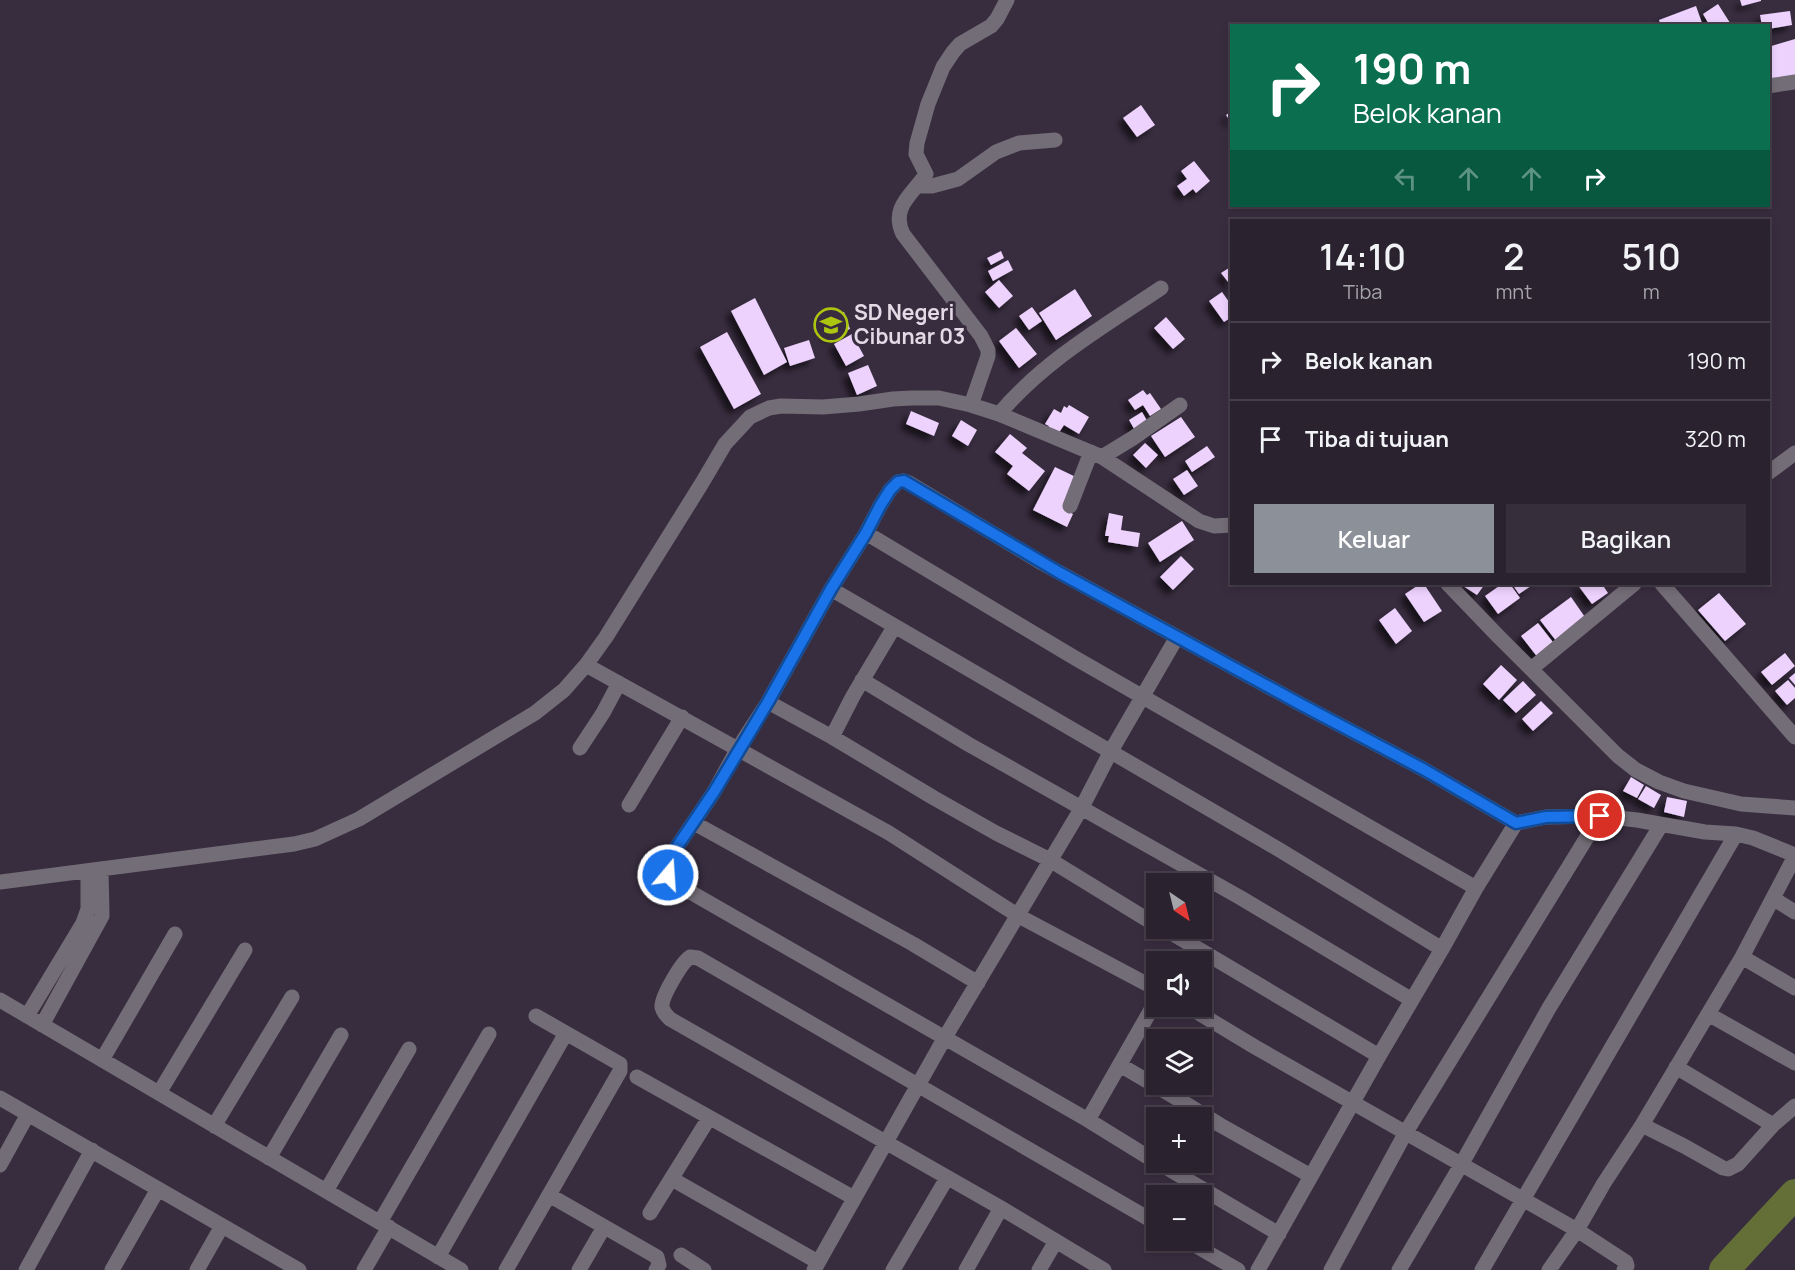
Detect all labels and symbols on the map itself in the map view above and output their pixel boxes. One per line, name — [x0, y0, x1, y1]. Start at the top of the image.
place label: SD Negeri Cibunar 03 — [854, 298, 965, 350]
school or university icon: SD Negeri Cibunar 03 — [813, 307, 849, 343]
pin — [1574, 790, 1625, 841]
position arrow — [636, 843, 700, 907]
north arrow — [1146, 873, 1212, 939]

